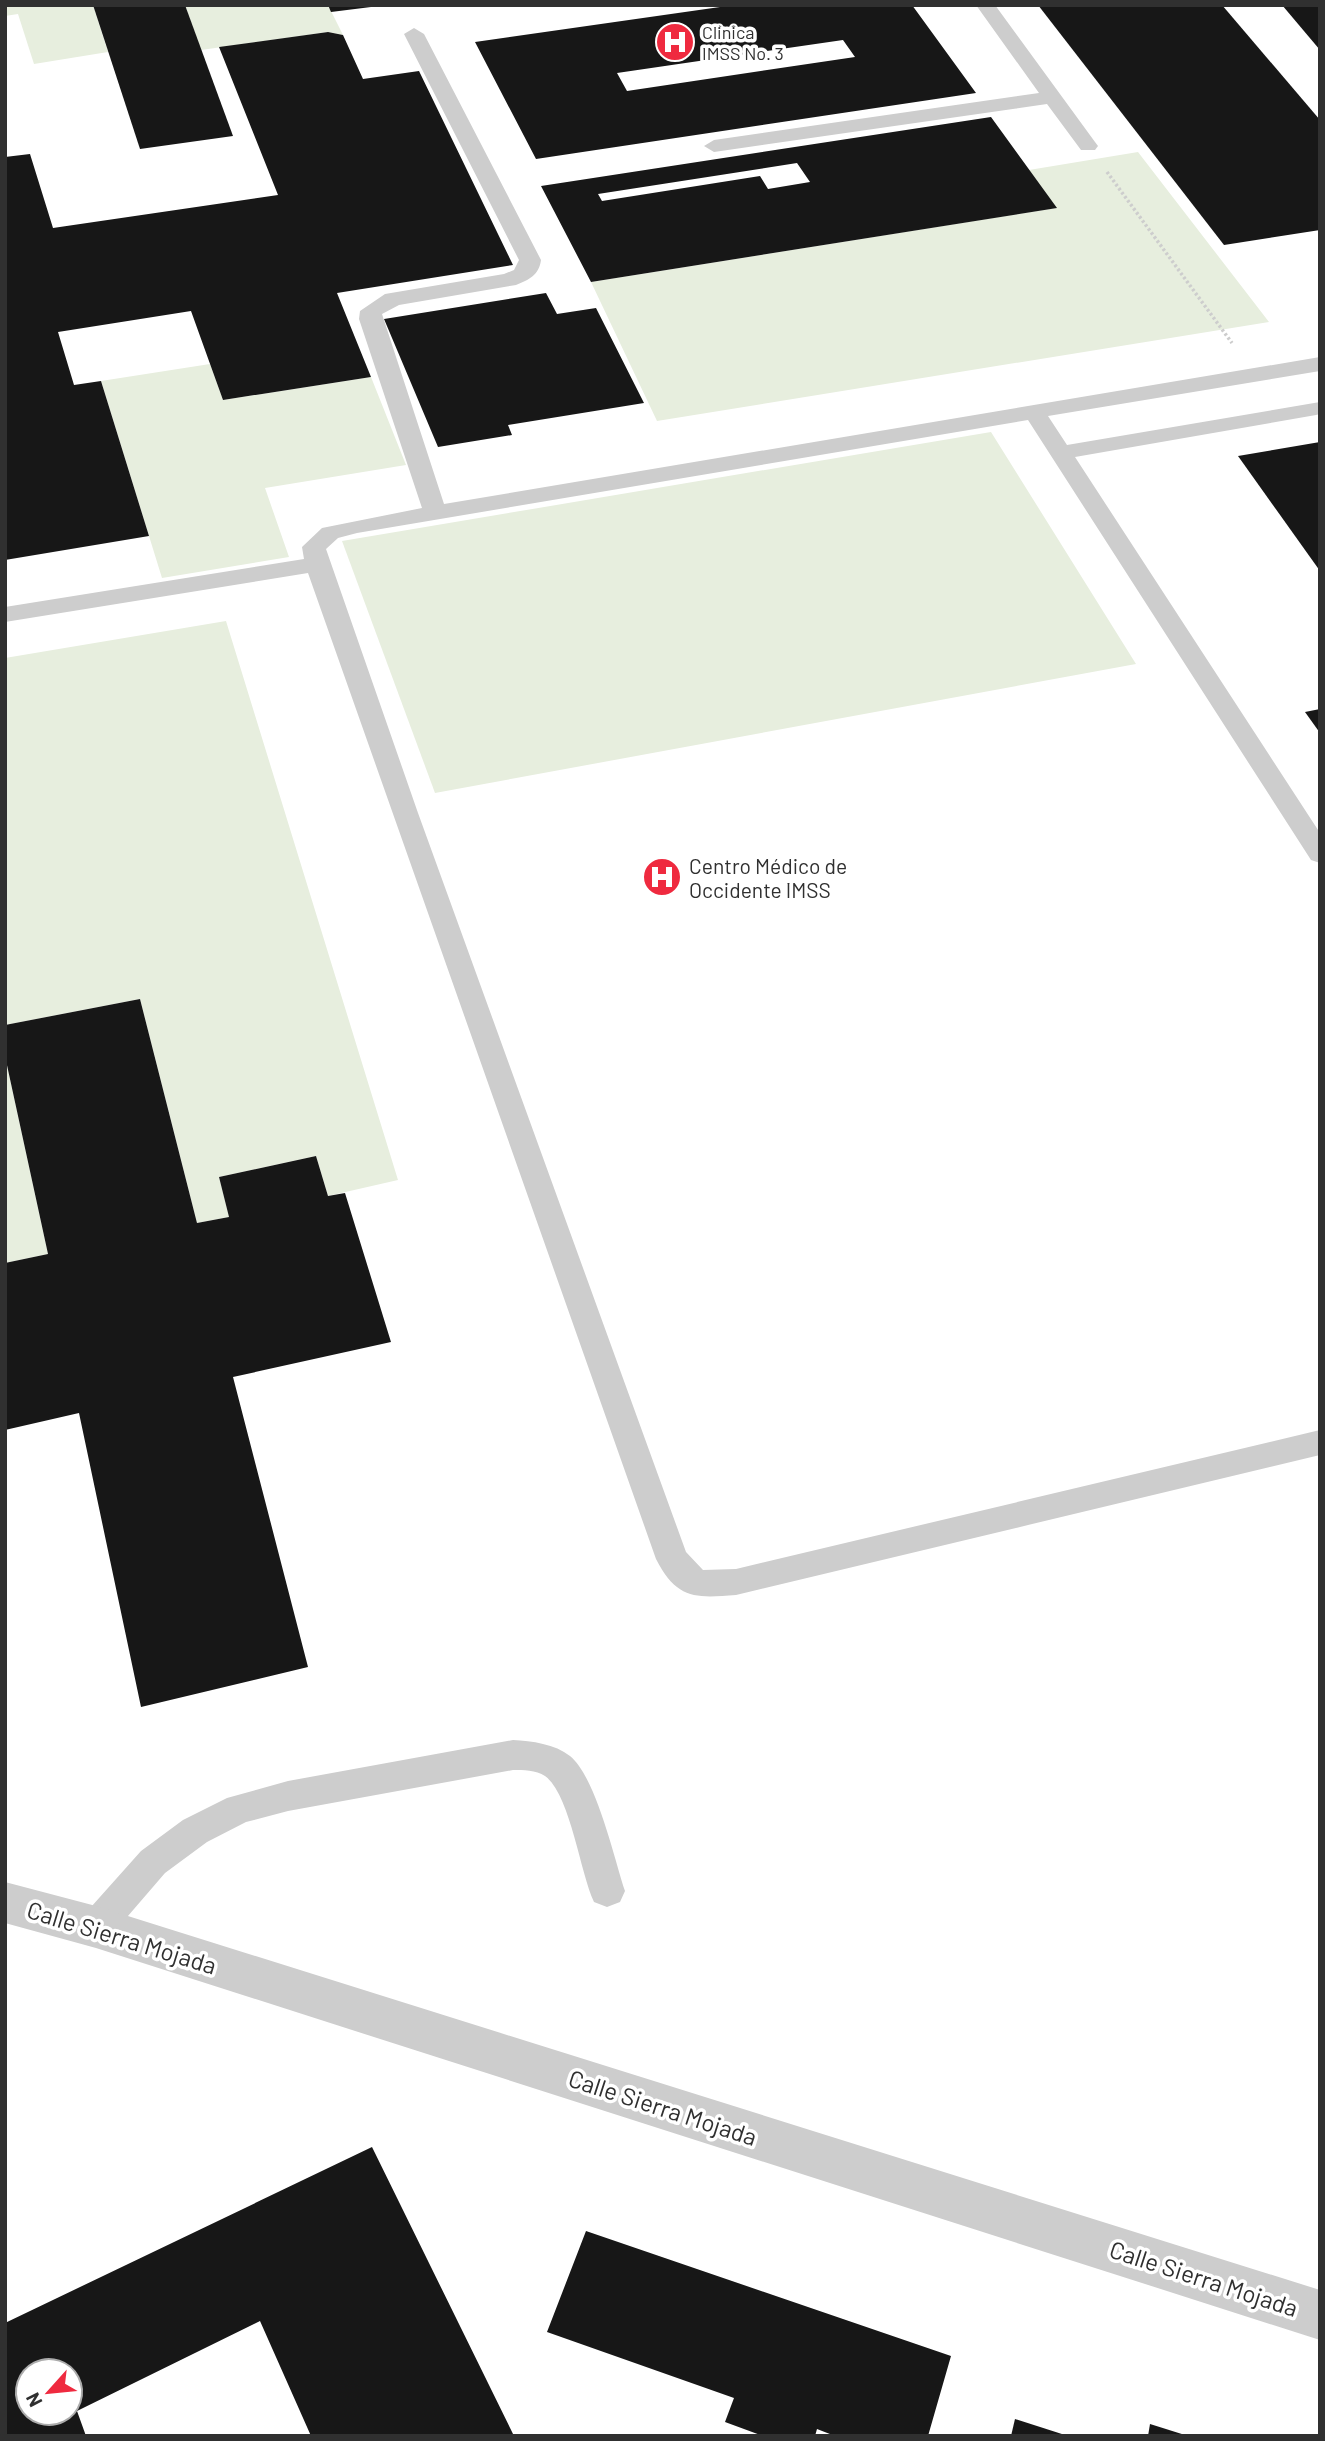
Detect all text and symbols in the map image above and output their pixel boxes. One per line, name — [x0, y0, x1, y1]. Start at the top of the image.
hospital icon: Clinica IMSS No. 3 — [654, 21, 696, 63]
place label: Clinica IMSS No. 3 — [702, 21, 784, 64]
place label: Centro Médico de Occidente IMSS — [689, 853, 847, 902]
hospital icon: Centro Médico de Occidente IMSS — [641, 856, 683, 898]
street label: Calle Sierra Mojada — [24, 1894, 220, 1980]
street label: Calle Sierra Mojada — [565, 2063, 761, 2151]
street label: Calle Sierra Mojada — [1106, 2234, 1302, 2322]
north arrow — [14, 2357, 84, 2427]
text: N — [20, 2389, 47, 2411]

